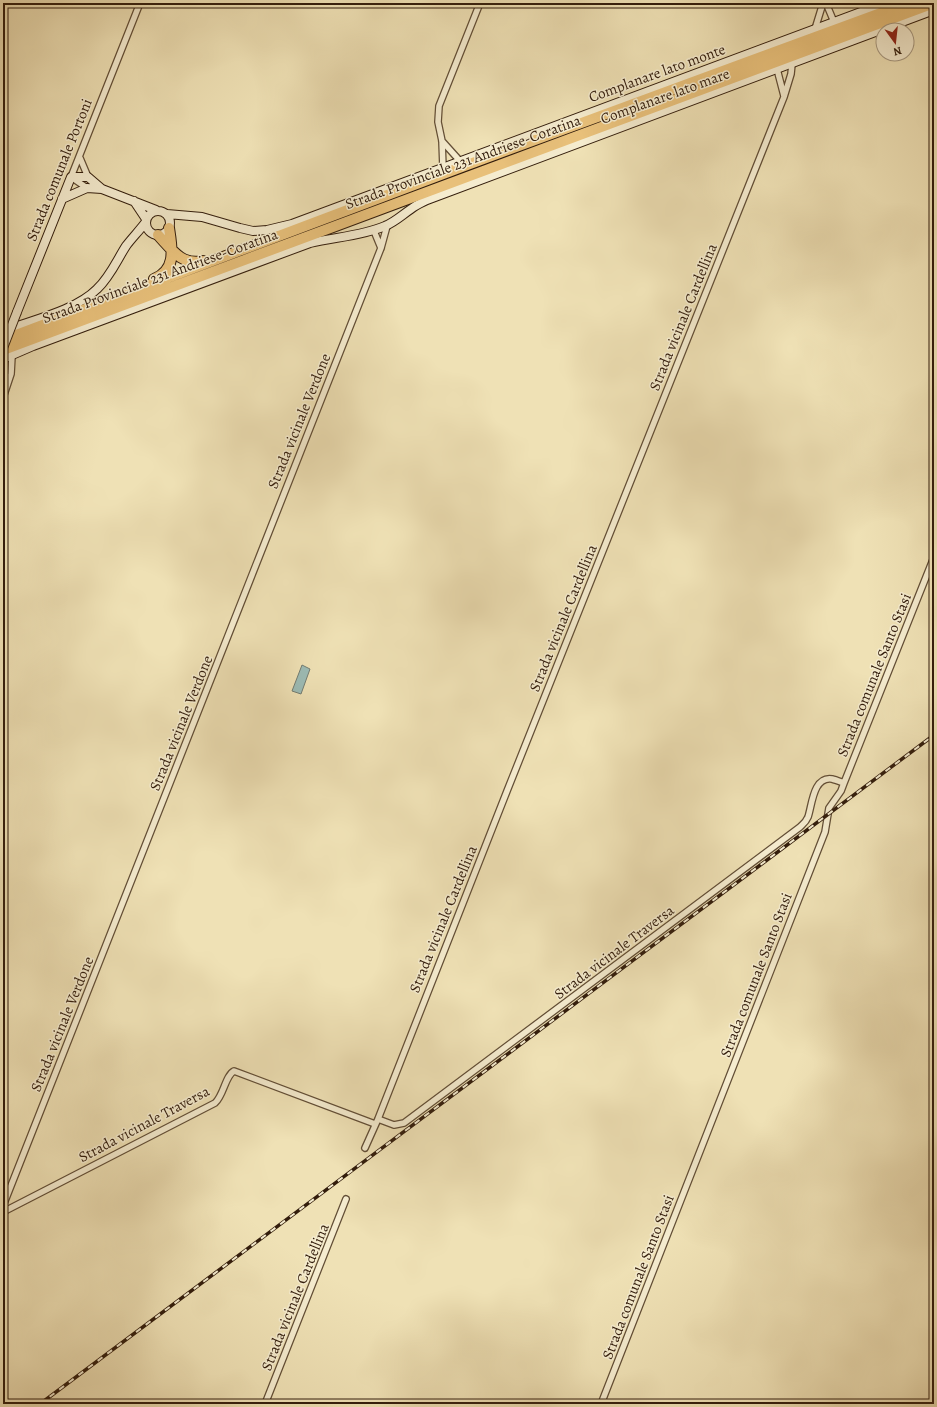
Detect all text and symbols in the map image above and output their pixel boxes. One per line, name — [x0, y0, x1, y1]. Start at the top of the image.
north arrow — [875, 22, 915, 62]
street label: Complanare lato monte — [586, 39, 728, 107]
text: N — [892, 43, 903, 59]
street label: Complanare lato mare — [598, 63, 733, 129]
street label: Strada comunale Portoni — [21, 96, 97, 244]
street label: Strada Provinciale 231 Andriese-Coratina — [342, 110, 584, 214]
street label: Strada Provinciale 231 Andriese-Coratina — [39, 224, 281, 328]
street label: Strada vicinale Cardellina — [644, 240, 722, 394]
street label: Strada vicinale Verdone — [263, 350, 335, 492]
street label: Strada vicinale Cardellina — [524, 541, 602, 695]
street label: Strada comunale Santo Stasi — [832, 590, 916, 760]
street label: Strada vicinale Verdone — [145, 652, 217, 794]
street label: Strada vicinale Cardellina — [404, 842, 482, 996]
street label: Strada comunale Santo Stasi — [715, 890, 797, 1060]
street label: Strada vicinale Traversa — [550, 900, 678, 1004]
street label: Strada vicinale Verdone — [26, 953, 98, 1095]
street label: Strada vicinale Traversa — [75, 1081, 213, 1167]
street label: Strada comunale Santo Stasi — [597, 1192, 679, 1362]
street label: Strada vicinale Cardellina — [256, 1220, 334, 1374]

